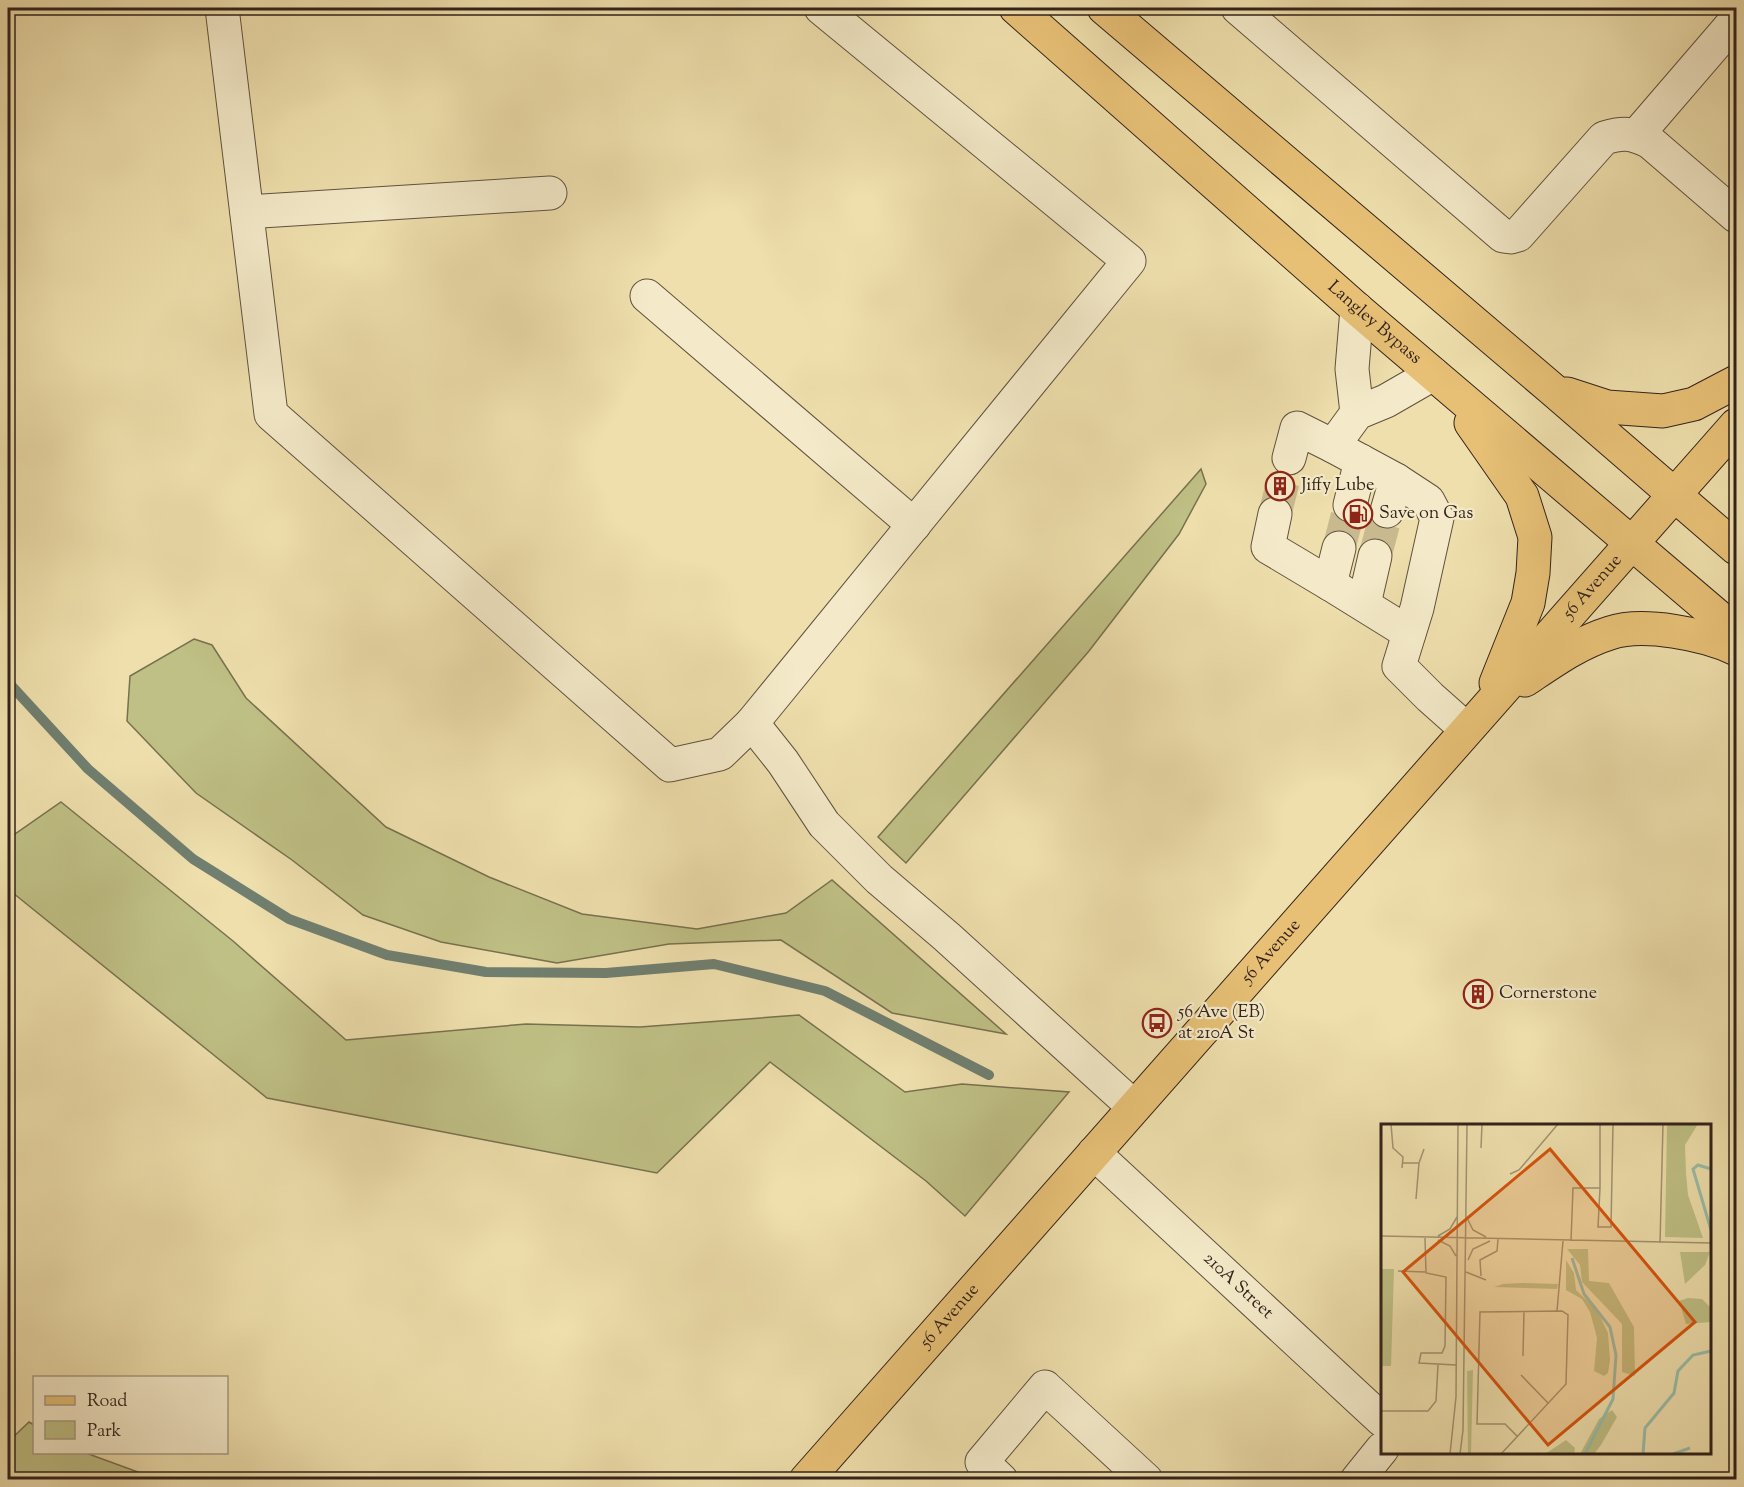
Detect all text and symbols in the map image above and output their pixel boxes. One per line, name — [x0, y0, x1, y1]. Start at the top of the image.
street label: Langley Bypass — [1321, 275, 1427, 371]
building icon: Jiffy Lube — [1264, 470, 1296, 502]
place label: Jiffy Lube — [1300, 473, 1374, 499]
fuel station icon: Save on Gas — [1342, 498, 1374, 530]
place label: Save on Gas — [1379, 501, 1473, 527]
street label: 56 Avenue — [1556, 549, 1629, 626]
street label: 56 Avenue — [1235, 914, 1307, 991]
building icon: Cornerstone — [1462, 978, 1494, 1010]
place label: Cornerstone — [1499, 981, 1597, 1007]
place label: 56 Ave (EB) at 210A St — [1177, 1000, 1265, 1047]
bus stop icon: 56 Ave (EB) at 210A St — [1141, 1007, 1173, 1039]
inset map — [1381, 1124, 1711, 1454]
street label: 210A Street — [1197, 1247, 1279, 1326]
street label: 56 Avenue — [914, 1278, 986, 1355]
legend — [33, 1376, 228, 1454]
text: Road — [87, 1389, 127, 1415]
text: Park — [87, 1419, 122, 1445]

